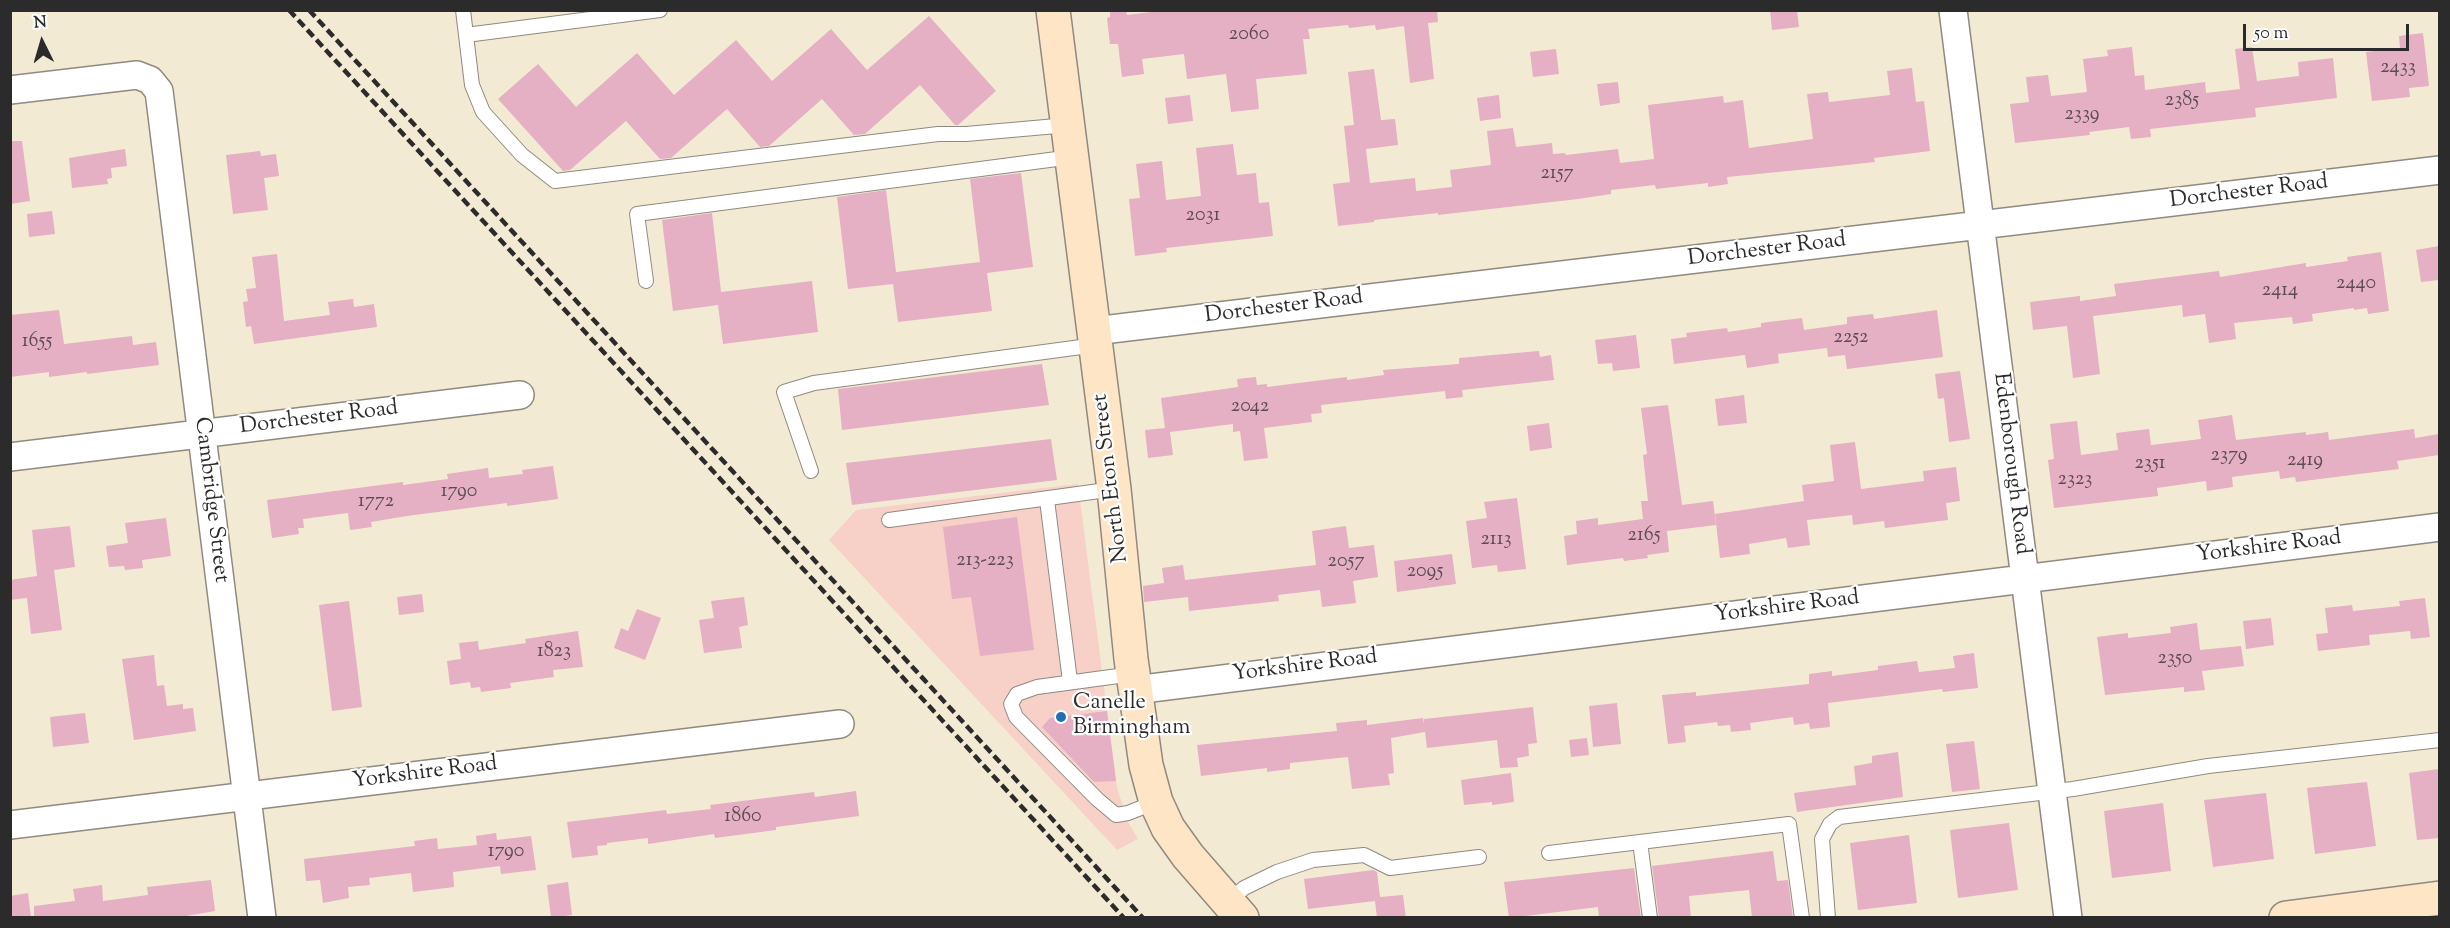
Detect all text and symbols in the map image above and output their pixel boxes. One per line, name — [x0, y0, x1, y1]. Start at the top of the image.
north arrow — [12, 12, 72, 72]
text: N — [33, 12, 48, 36]
scale bar — [2246, 12, 2412, 50]
text: 50 m — [2254, 21, 2288, 47]
house number: 2060 — [1229, 24, 1269, 48]
house number: 2433 — [2380, 57, 2416, 81]
house number: 2385 — [2165, 90, 2199, 114]
house number: 2339 — [2064, 104, 2100, 128]
house number: 2157 — [1540, 163, 1574, 187]
street label: Dorchester Road — [2168, 170, 2330, 216]
house number: 2031 — [1186, 205, 1220, 229]
street label: Dorchester Road — [1686, 228, 1848, 274]
house number: 2440 — [2336, 273, 2376, 297]
house number: 2414 — [2262, 280, 2298, 304]
street label: Dorchester Road — [1203, 285, 1365, 331]
house number: 2252 — [1834, 327, 1868, 351]
house number: 1655 — [22, 331, 52, 355]
street label: Edenborough Road — [1986, 371, 2034, 557]
street label: North Eton Street — [1089, 392, 1135, 564]
street label: Dorchester Road — [238, 396, 400, 442]
house number: 2042 — [1231, 396, 1269, 420]
street label: Cambridge Street — [187, 416, 233, 584]
house number: 2379 — [2211, 445, 2247, 469]
house number: 2419 — [2287, 450, 2323, 474]
house number: 2351 — [2134, 453, 2166, 477]
house number: 2323 — [2058, 469, 2092, 493]
house number: 1790 — [441, 481, 477, 505]
house number: 1772 — [358, 491, 394, 515]
house number: 2165 — [1628, 525, 1660, 549]
street label: Yorkshire Road — [2195, 526, 2343, 570]
house number: 2113 — [1480, 529, 1512, 553]
house number: 213-223 — [956, 550, 1014, 574]
house number: 2057 — [1328, 551, 1364, 575]
house number: 2095 — [1407, 561, 1443, 585]
street label: Yorkshire Road — [1713, 586, 1861, 630]
house number: 1823 — [537, 641, 571, 665]
street label: Yorkshire Road — [1231, 645, 1379, 689]
house number: 2350 — [2158, 648, 2192, 672]
place label: Canelle Birmingham — [1073, 691, 1190, 742]
marker: Canelle Birmingham — [1054, 710, 1068, 724]
street label: Yorkshire Road — [351, 752, 499, 796]
house number: 1860 — [724, 806, 762, 830]
house number: 1790 — [488, 841, 524, 865]

